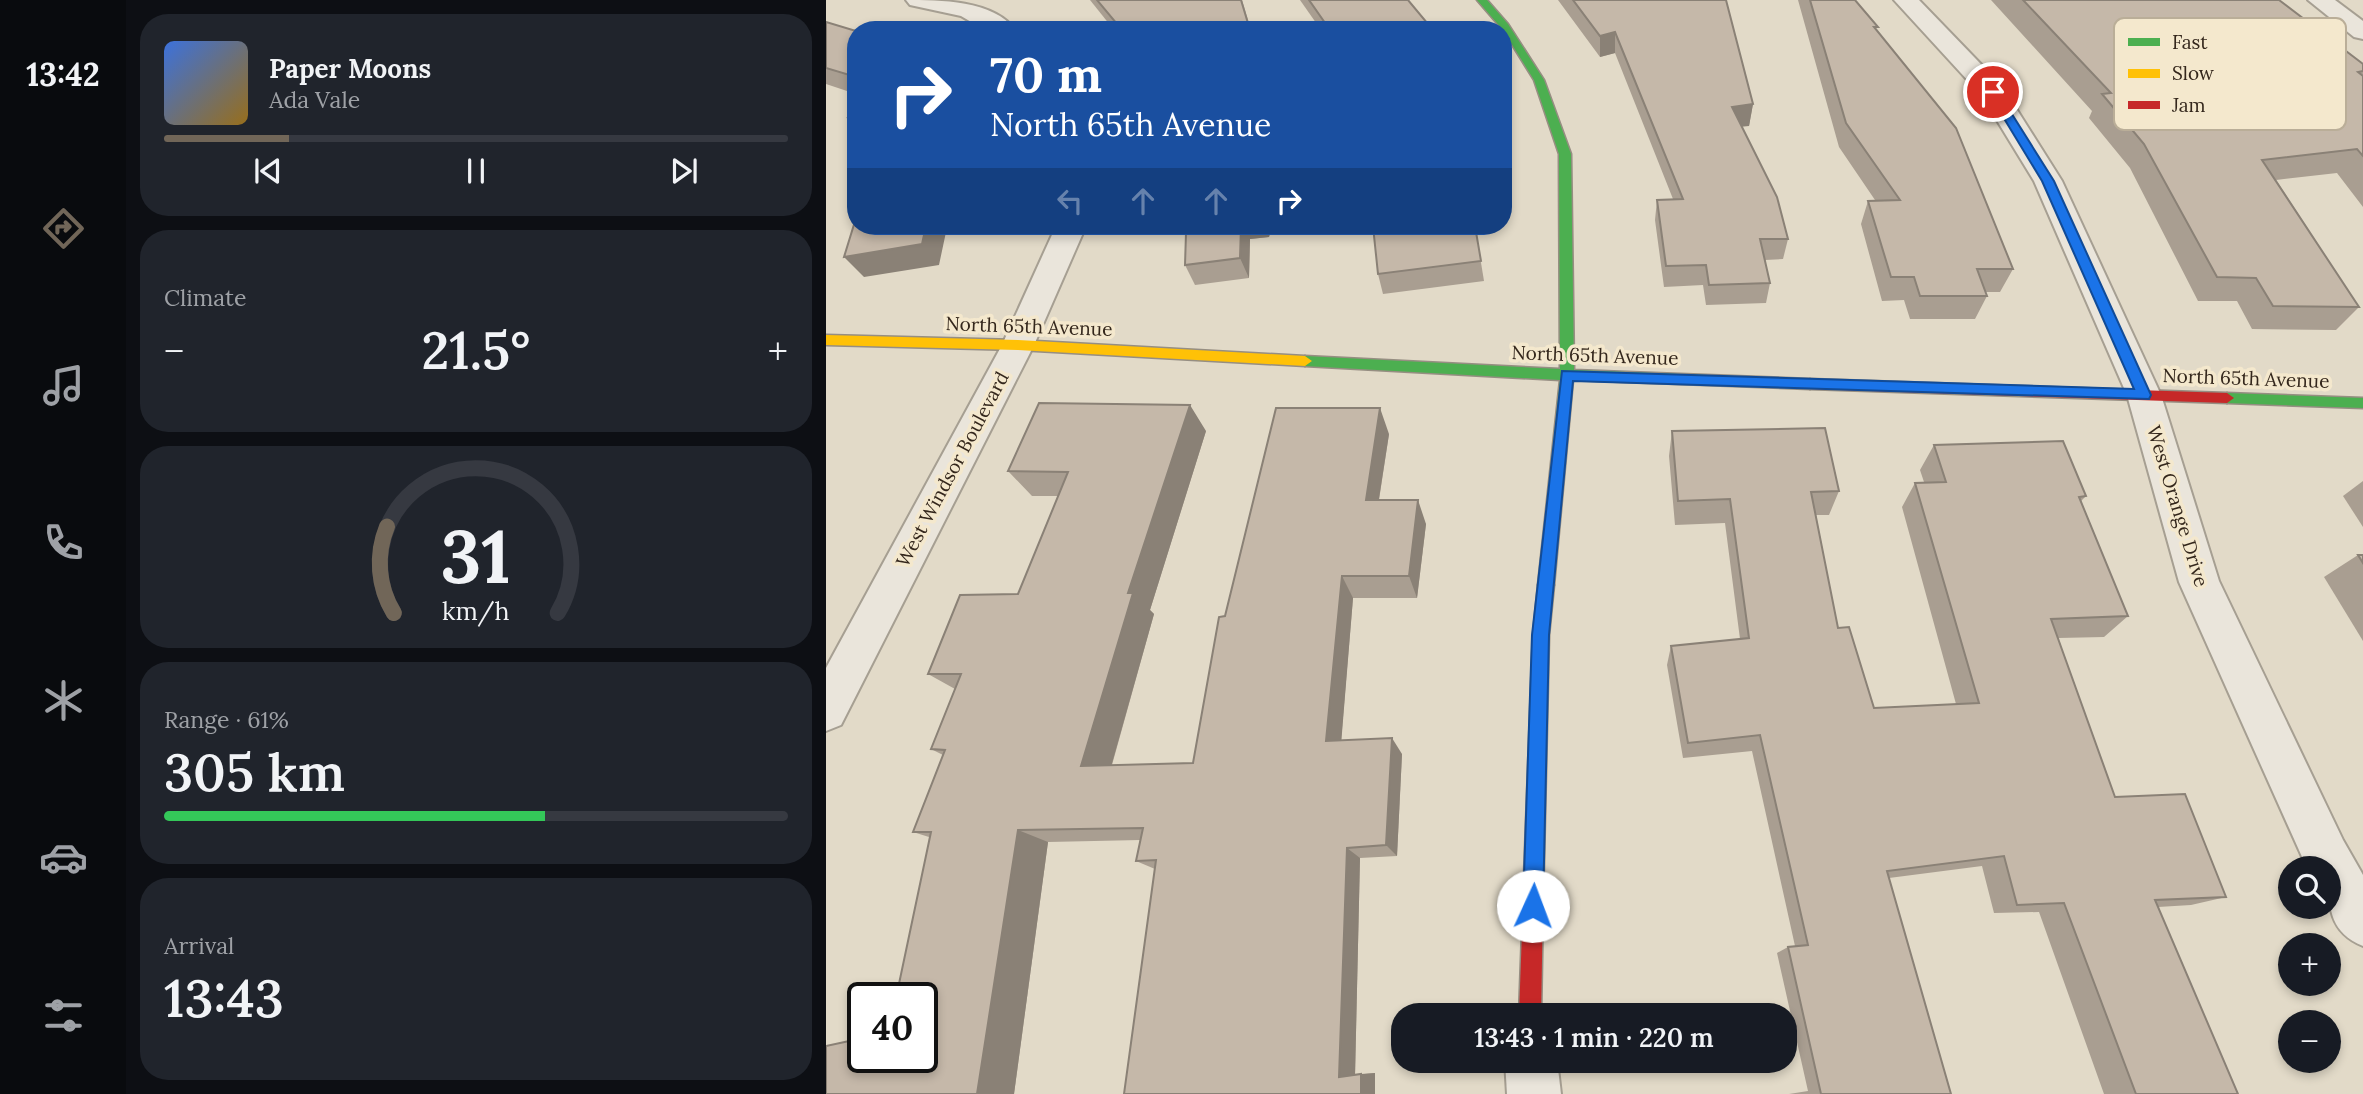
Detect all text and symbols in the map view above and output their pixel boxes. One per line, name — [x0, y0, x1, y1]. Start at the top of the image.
legend — [2114, 18, 2346, 130]
text: Fast — [2172, 30, 2208, 54]
text: 70 m — [990, 43, 1102, 105]
icon: right — [875, 49, 966, 140]
text: Paper Moons — [269, 52, 431, 85]
text: 13:42 — [26, 54, 100, 95]
text: Slow — [2172, 61, 2215, 85]
pin — [1963, 62, 2023, 122]
icon: arrive — [1974, 73, 2012, 111]
text: Ada Vale — [269, 85, 360, 114]
text: Jam — [2171, 93, 2206, 117]
text: North 65th Avenue — [990, 104, 1271, 145]
icon: previous — [249, 152, 287, 190]
icon: pause — [457, 152, 495, 190]
icon: next — [665, 152, 703, 190]
icon: left — [1051, 182, 1089, 220]
icon: ahead — [1124, 182, 1162, 220]
icon: ahead — [1197, 182, 1235, 220]
icon: right — [1270, 182, 1308, 220]
icon: directions — [39, 204, 88, 253]
text: Climate — [164, 283, 246, 312]
street label: North 65th Avenue — [945, 311, 1113, 341]
text: 21.5° — [422, 317, 530, 383]
text: − — [164, 327, 184, 375]
text: + — [768, 327, 788, 375]
street label: North 65th Avenue — [1511, 340, 1679, 370]
icon: music — [39, 361, 88, 410]
street label: North 65th Avenue — [2162, 363, 2330, 393]
street label: West Windsor Boulevard — [890, 367, 1014, 571]
street label: West Orange Drive — [2142, 422, 2214, 590]
text: 31 — [441, 510, 511, 603]
icon: phone — [39, 518, 88, 567]
text: km/h — [442, 595, 510, 627]
icon: climate — [39, 676, 88, 725]
text: Range · 61% — [164, 705, 289, 734]
text: 305 km — [164, 739, 345, 805]
icon: car — [39, 833, 88, 882]
map controls — [2278, 856, 2341, 1073]
button: search — [2278, 856, 2341, 919]
position arrow — [1496, 869, 1570, 943]
text: Arrival — [164, 931, 234, 960]
button: + — [2278, 933, 2341, 996]
text: 13:43 — [164, 965, 284, 1031]
speed limit sign: 40 — [847, 982, 938, 1073]
icon: filters — [39, 991, 88, 1040]
button: − — [2278, 1010, 2341, 1073]
text: 13:43 · 1 min · 220 m — [1474, 1021, 1714, 1054]

